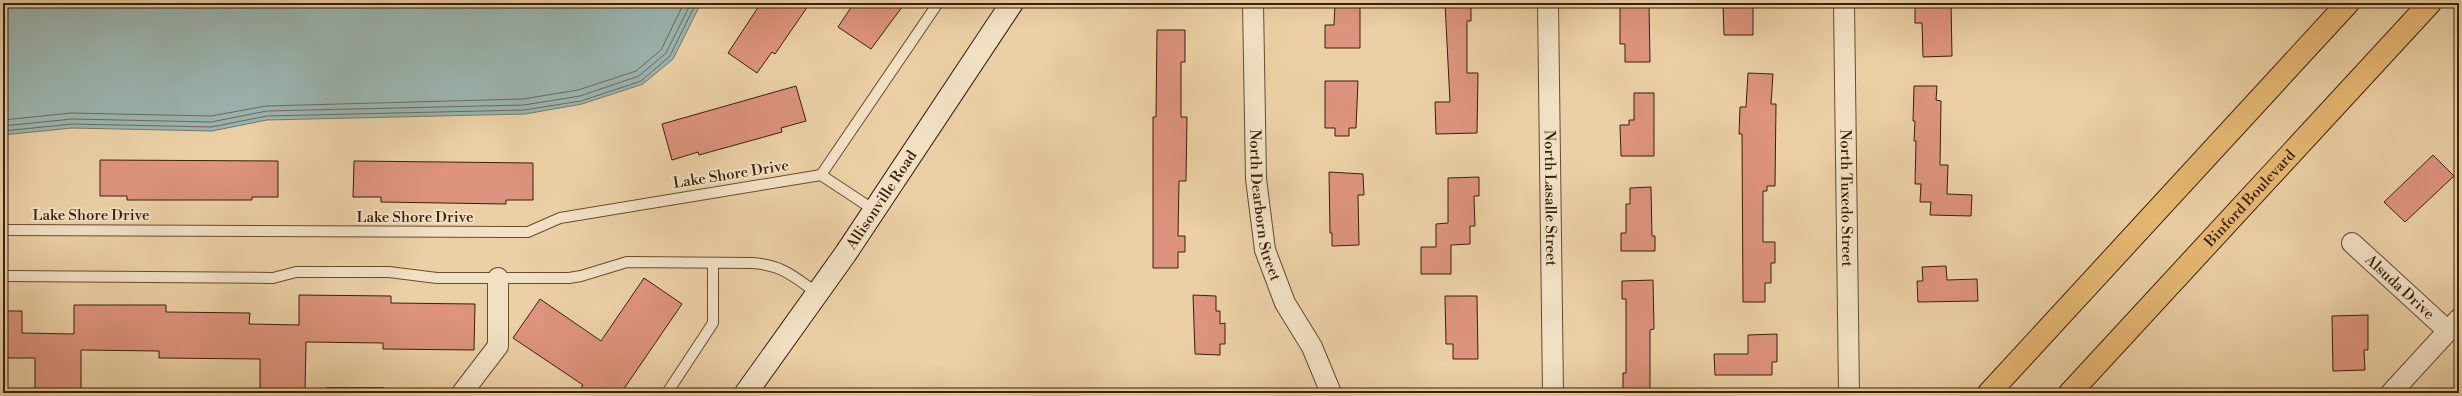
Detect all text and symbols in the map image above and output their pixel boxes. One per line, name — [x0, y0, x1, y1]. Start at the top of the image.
street label: North Dearborn Street — [1245, 129, 1285, 284]
street label: North Tuxedo Street — [1836, 129, 1856, 268]
street label: North Lasalle Street — [1540, 130, 1560, 267]
street label: Binford Boulevard — [2200, 146, 2300, 252]
street label: Allisonville Road — [842, 147, 922, 254]
street label: Lake Shore Drive — [672, 156, 790, 193]
street label: Lake Shore Drive — [32, 206, 150, 225]
street label: Lake Shore Drive — [356, 208, 474, 227]
street label: Alsuda Drive — [2360, 250, 2438, 324]

